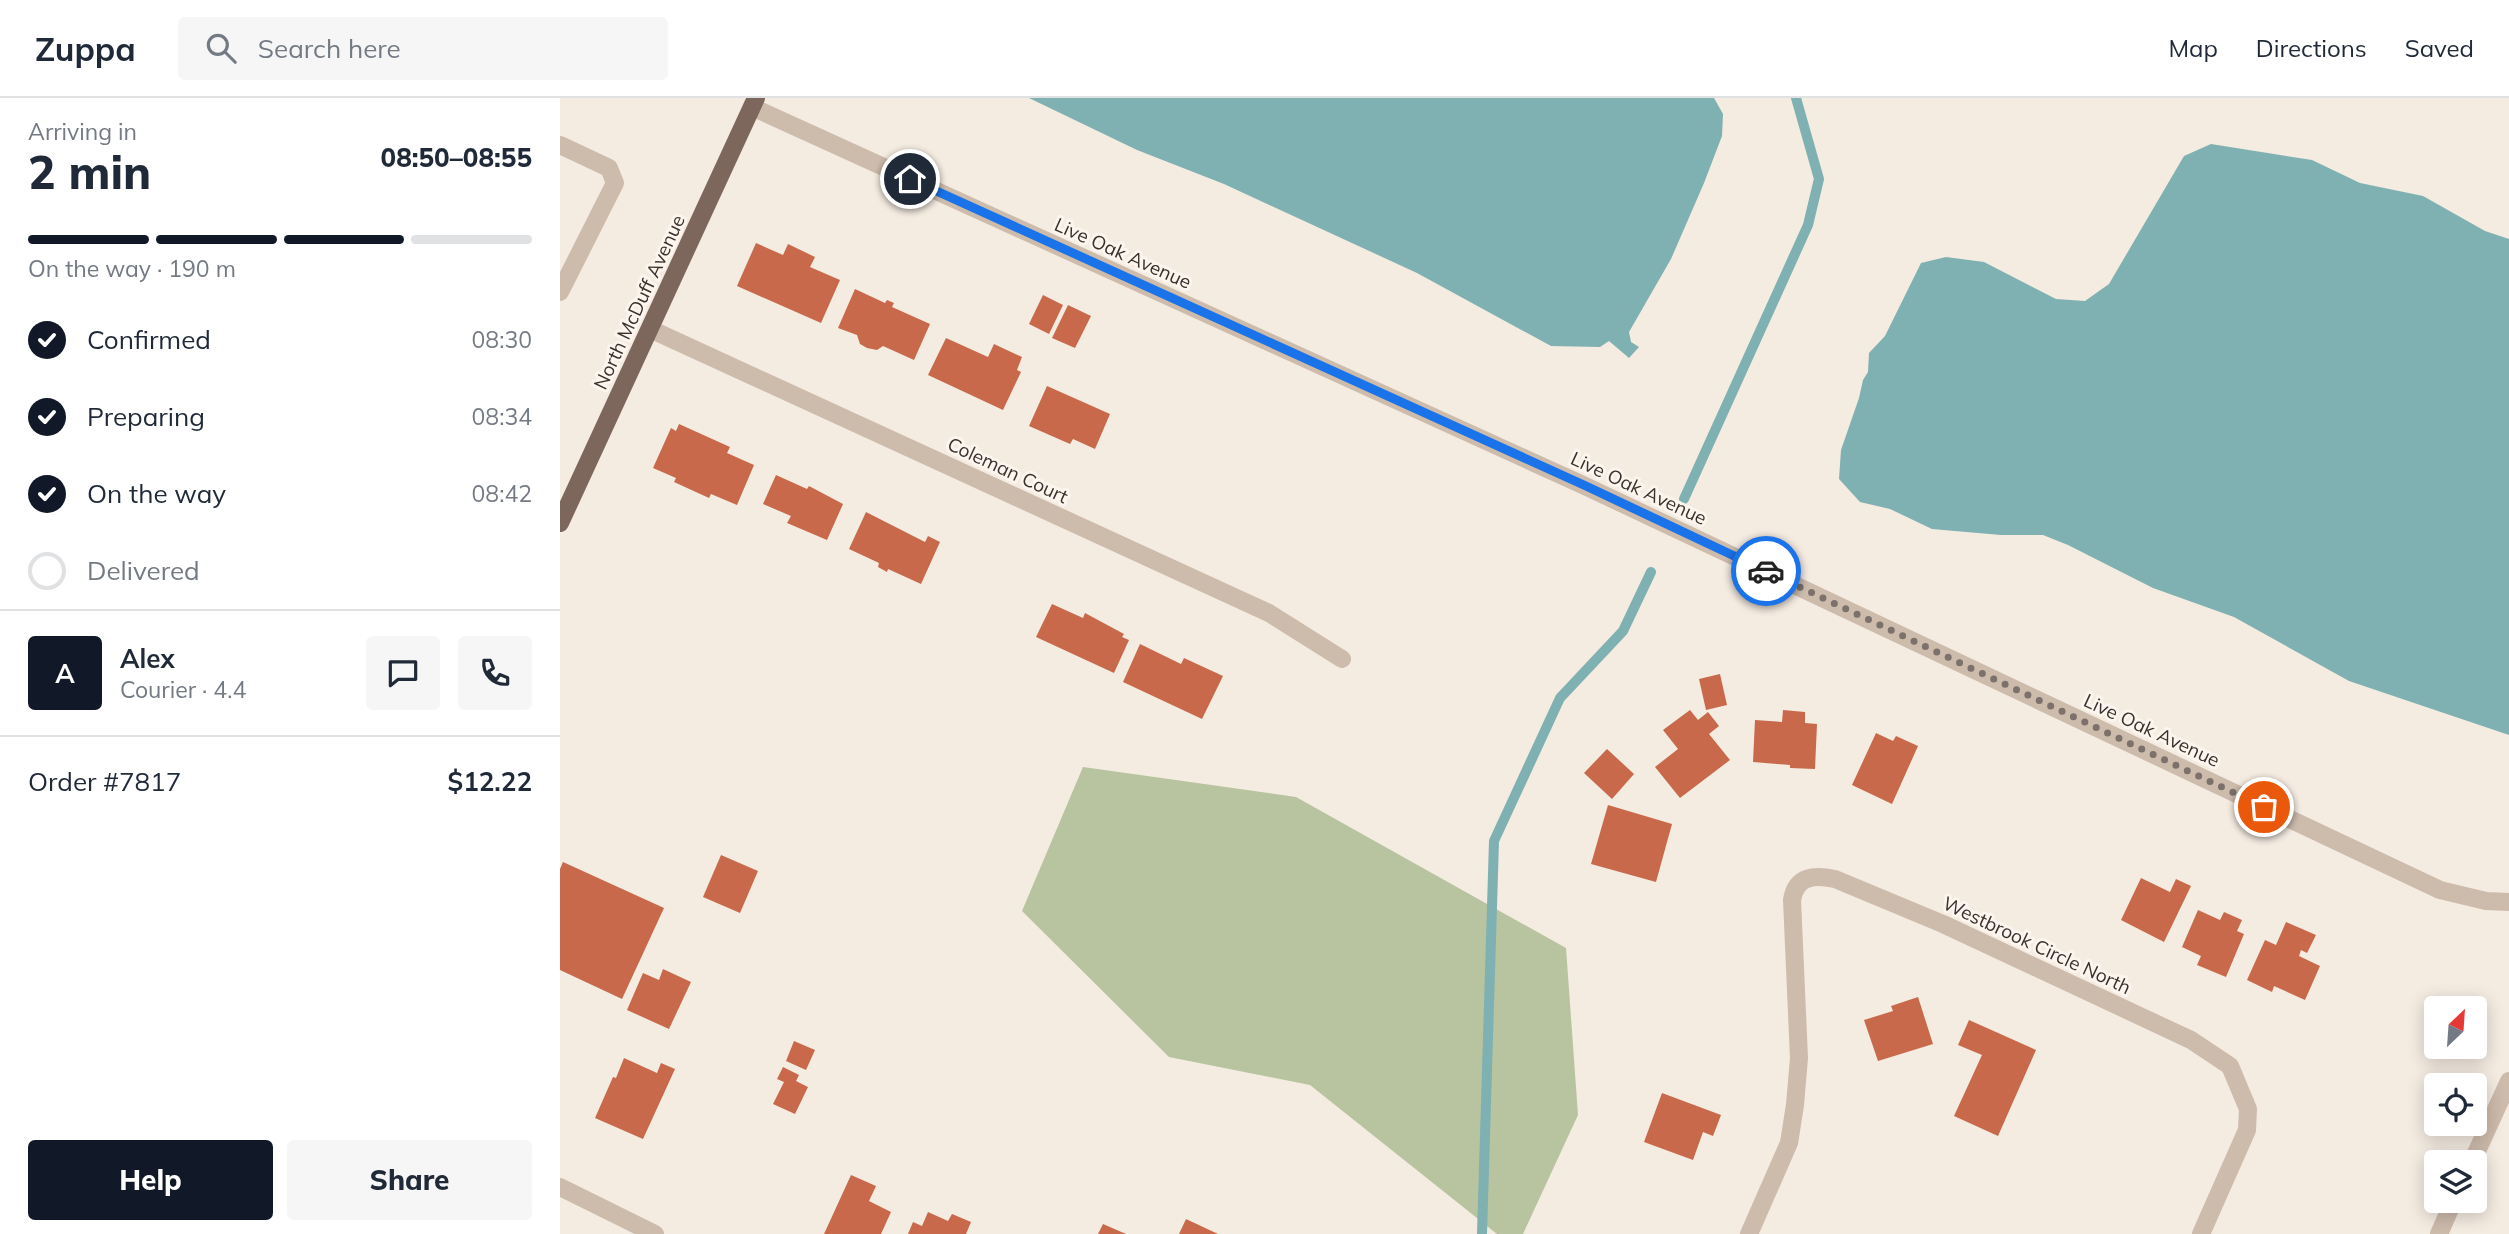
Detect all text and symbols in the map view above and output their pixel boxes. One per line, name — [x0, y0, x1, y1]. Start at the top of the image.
search box — [178, 17, 668, 80]
text: Zuppa — [35, 28, 136, 69]
icon: search — [202, 29, 240, 67]
text: Search here — [258, 32, 401, 65]
text: Map — [2168, 33, 2218, 63]
text: Directions — [2256, 33, 2367, 63]
text: Saved — [2405, 33, 2474, 63]
text: Arriving in — [28, 117, 137, 146]
text: 08:50–08:55 — [381, 141, 532, 174]
text: 2 min — [28, 143, 151, 201]
pin — [880, 149, 940, 209]
icon: home — [891, 160, 929, 198]
street label: North McDuff Avenue — [588, 211, 690, 393]
street label: Live Oak Avenue — [1051, 212, 1195, 294]
text: On the way · 190 m — [28, 254, 236, 283]
icon: check — [28, 321, 66, 359]
text: Confirmed — [87, 323, 211, 356]
text: 08:30 — [472, 325, 532, 354]
icon: check — [28, 398, 66, 436]
text: Preparing — [87, 400, 205, 433]
text: 08:34 — [472, 402, 532, 431]
street label: Coleman Court — [944, 432, 1072, 509]
street label: Live Oak Avenue — [1567, 446, 1711, 530]
icon: check — [28, 475, 66, 513]
text: On the way — [87, 477, 226, 510]
text: 08:42 — [472, 479, 532, 508]
courier — [1731, 536, 1801, 606]
icon: car — [1747, 552, 1785, 590]
text: Delivered — [87, 554, 200, 587]
button: chat — [366, 636, 440, 710]
button: phone — [458, 636, 532, 710]
text: Alex — [120, 642, 175, 675]
text: A — [55, 657, 75, 690]
text: Courier · 4.4 — [120, 675, 246, 704]
street label: Live Oak Avenue — [2080, 688, 2224, 772]
text: Order #7817 — [28, 765, 181, 798]
text: $12.22 — [448, 765, 532, 798]
pin — [2234, 777, 2294, 837]
icon: bag — [2245, 788, 2283, 826]
street label: Westbrook Circle North — [1939, 891, 2135, 999]
north arrow — [2424, 996, 2487, 1059]
map controls — [2424, 996, 2487, 1213]
button: locate — [2424, 1073, 2487, 1136]
button: Help — [28, 1140, 273, 1220]
button: Share — [287, 1140, 532, 1220]
button: layers — [2424, 1150, 2487, 1213]

